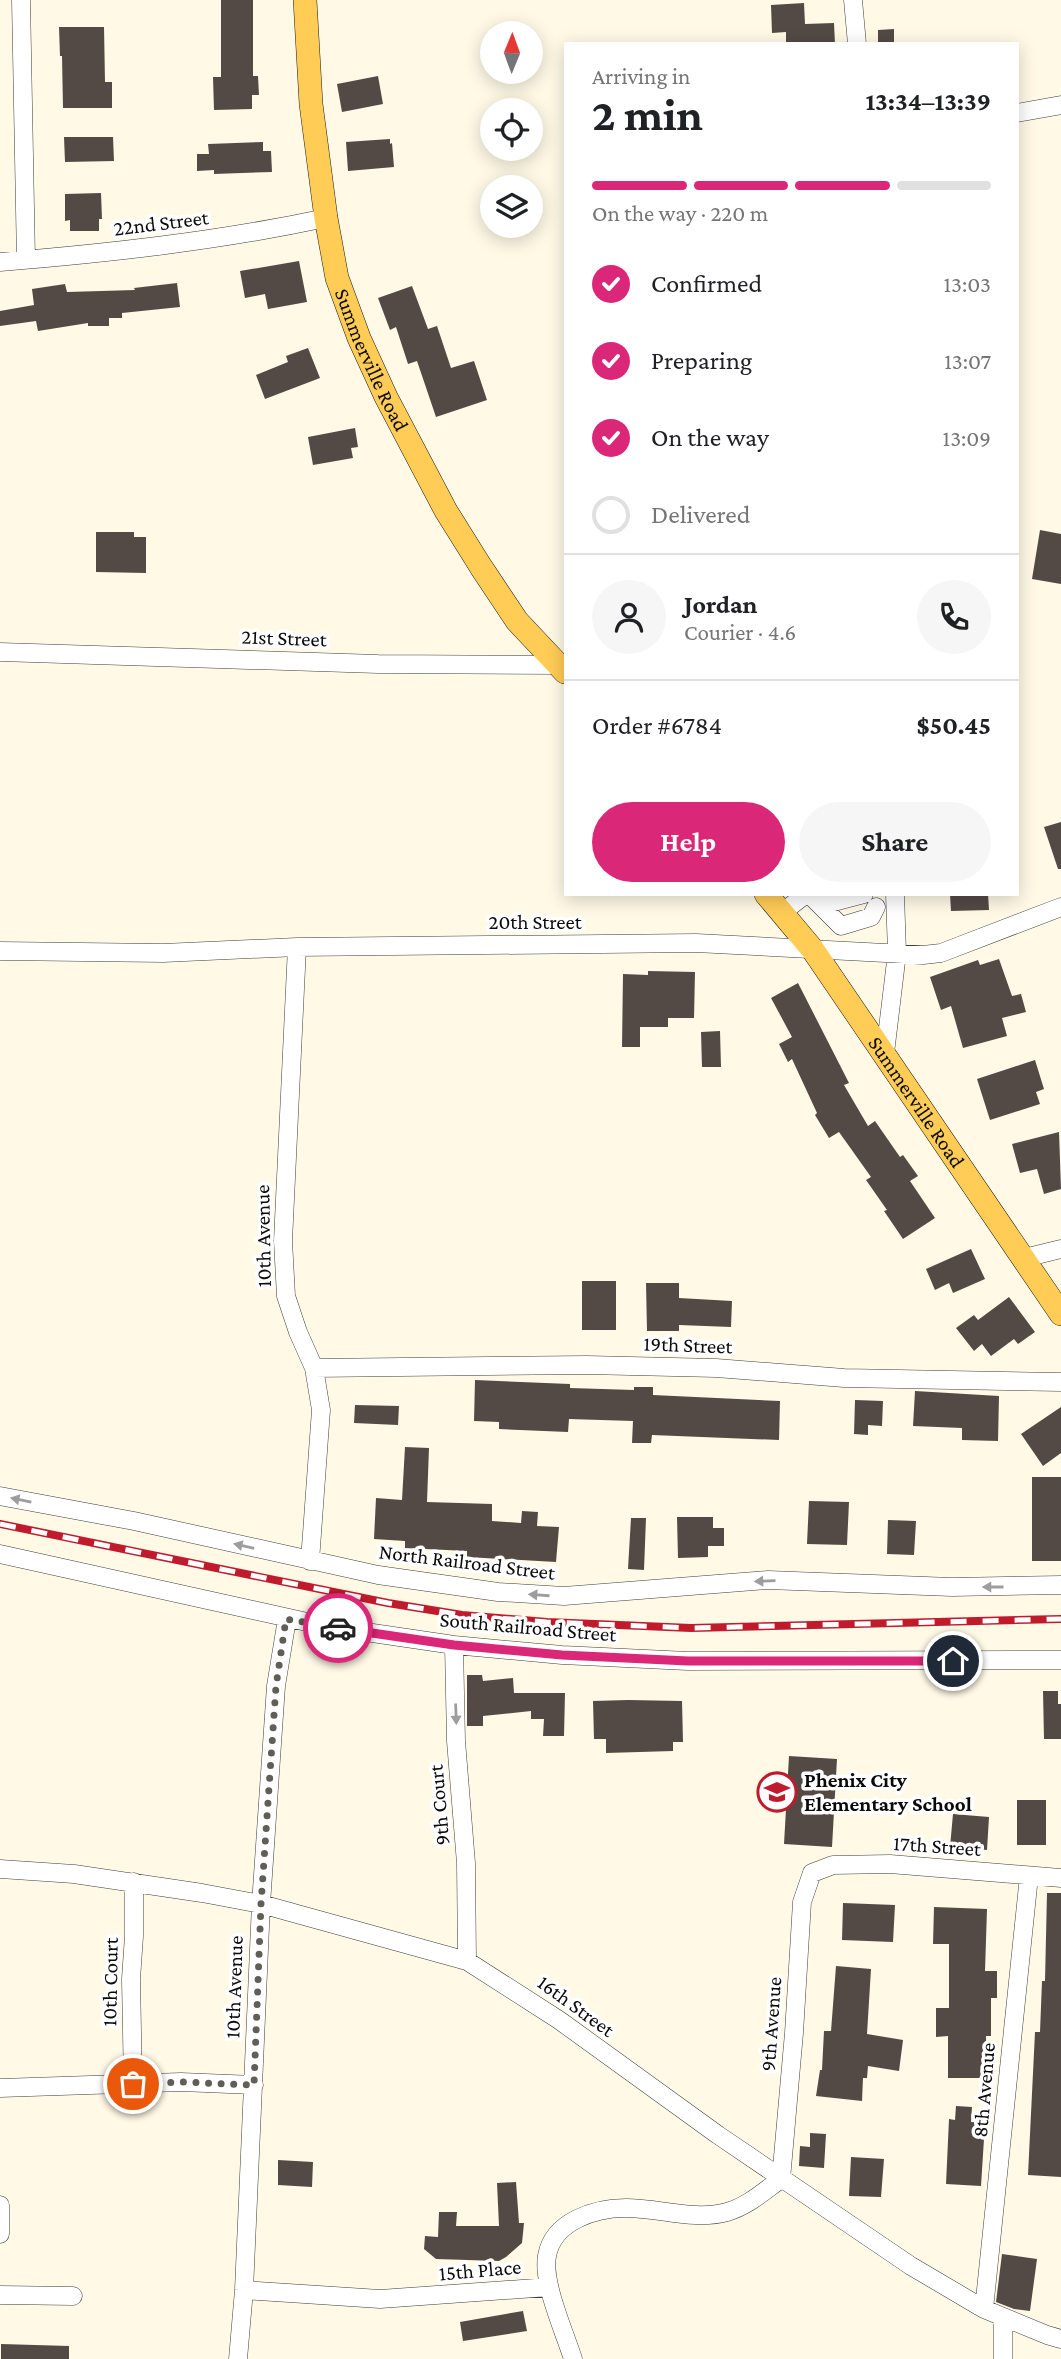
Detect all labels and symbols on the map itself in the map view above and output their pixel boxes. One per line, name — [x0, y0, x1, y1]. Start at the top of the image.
north arrow — [480, 21, 542, 84]
street label: 22nd Street — [112, 205, 211, 241]
street label: Summerville Road — [330, 285, 414, 435]
street label: 21st Street — [241, 625, 328, 652]
street label: 20th Street — [488, 910, 583, 934]
street label: Summerville Road — [863, 1032, 970, 1172]
street label: 10th Avenue — [250, 1184, 276, 1288]
street label: 19th Street — [643, 1331, 734, 1359]
one-way arrow — [10, 1494, 32, 1505]
street label: North Railroad Street — [378, 1539, 557, 1585]
one-way arrow — [233, 1540, 255, 1551]
one-way arrow — [754, 1575, 776, 1586]
one-way arrow — [982, 1581, 1004, 1593]
one-way arrow — [527, 1589, 549, 1600]
courier — [303, 1593, 373, 1663]
street label: South Railroad Street — [439, 1607, 618, 1647]
pin — [923, 1631, 983, 1691]
one-way arrow — [450, 1703, 461, 1725]
street label: 9th Court — [423, 1763, 454, 1846]
place label: Phenix City Elementary School — [804, 1768, 972, 1816]
school or university icon: Phenix City Elementary School — [756, 1771, 798, 1813]
street label: 17th Street — [892, 1831, 983, 1861]
street label: 10th Avenue — [220, 1935, 248, 2039]
street label: 10th Court — [97, 1936, 123, 2027]
street label: 16th Street — [533, 1970, 620, 2042]
street label: 9th Avenue — [756, 1976, 786, 2072]
street label: 8th Avenue — [968, 2042, 1000, 2138]
pin — [103, 2054, 163, 2114]
street label: 15th Place — [438, 2254, 522, 2286]

